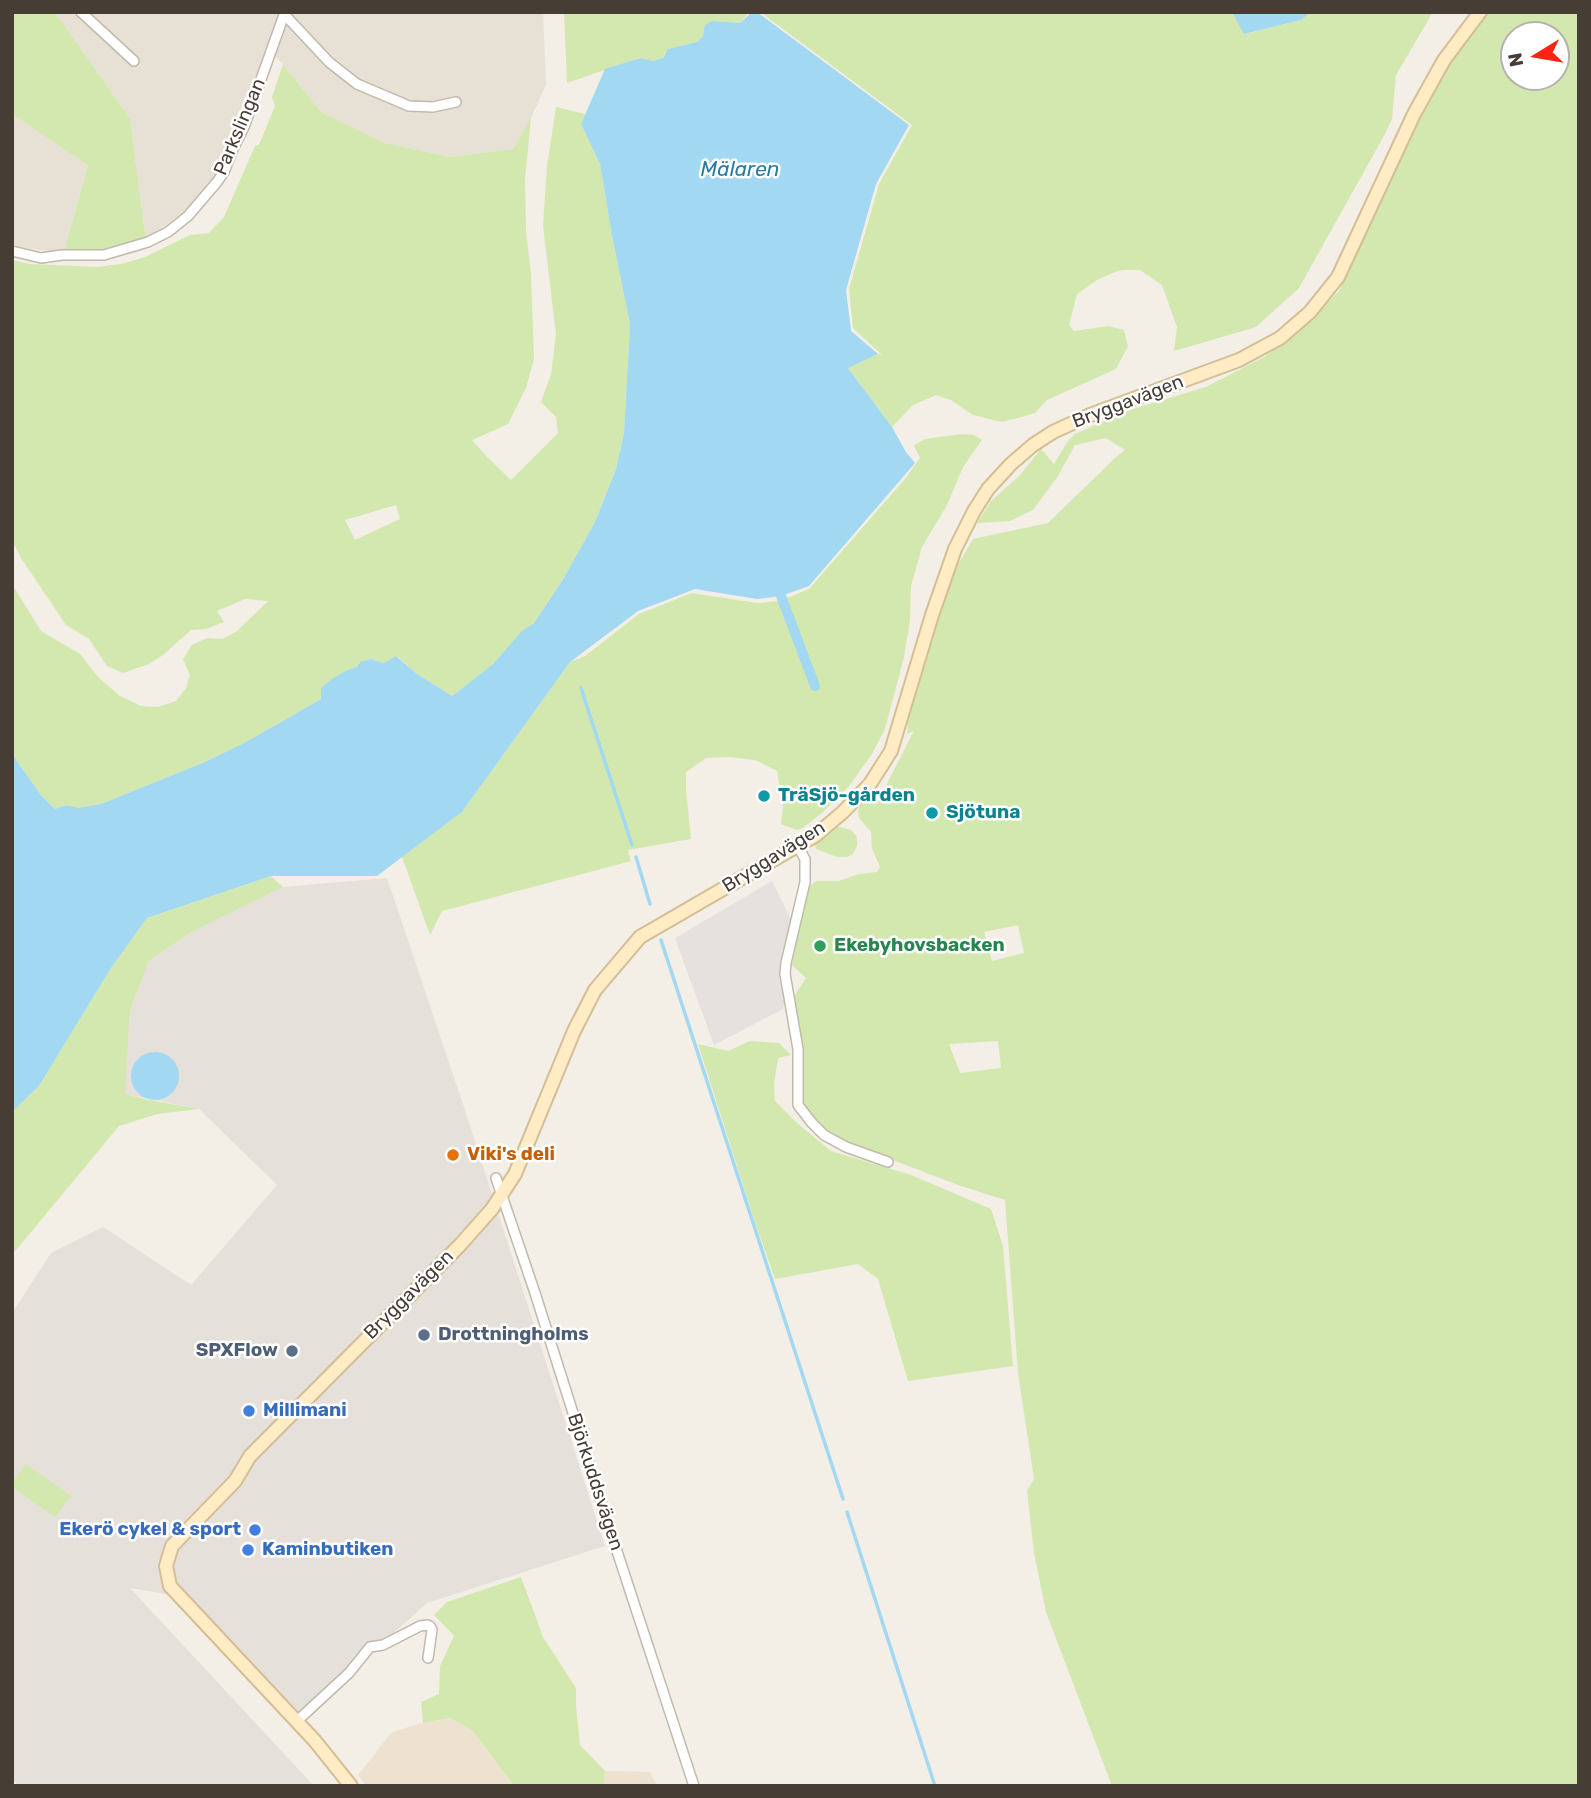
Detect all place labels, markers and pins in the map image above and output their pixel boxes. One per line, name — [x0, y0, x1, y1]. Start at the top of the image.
place label: TräSjö-gården — [778, 785, 915, 807]
marker: TräSjö-gården — [756, 788, 772, 804]
place label: Sjötuna — [946, 802, 1020, 824]
marker: Sjötuna — [924, 805, 940, 821]
place label: Ekebyhovsbacken — [834, 935, 1005, 957]
marker: Ekebyhovsbacken — [812, 938, 828, 954]
place label: Viki's deli — [467, 1144, 555, 1166]
marker: Viki's deli — [445, 1147, 461, 1163]
place label: Drottningholms — [438, 1324, 589, 1346]
marker: Drottningholms — [416, 1327, 432, 1343]
place label: SPXFlow — [196, 1340, 278, 1362]
marker: SPXFlow — [284, 1343, 300, 1359]
place label: Millimani — [263, 1400, 347, 1422]
marker: Millimani — [241, 1403, 257, 1419]
place label: Ekerö cykel & sport — [59, 1519, 241, 1541]
marker: Ekerö cykel & sport — [247, 1522, 263, 1538]
place label: Kaminbutiken — [262, 1539, 393, 1561]
marker: Kaminbutiken — [240, 1542, 256, 1558]

